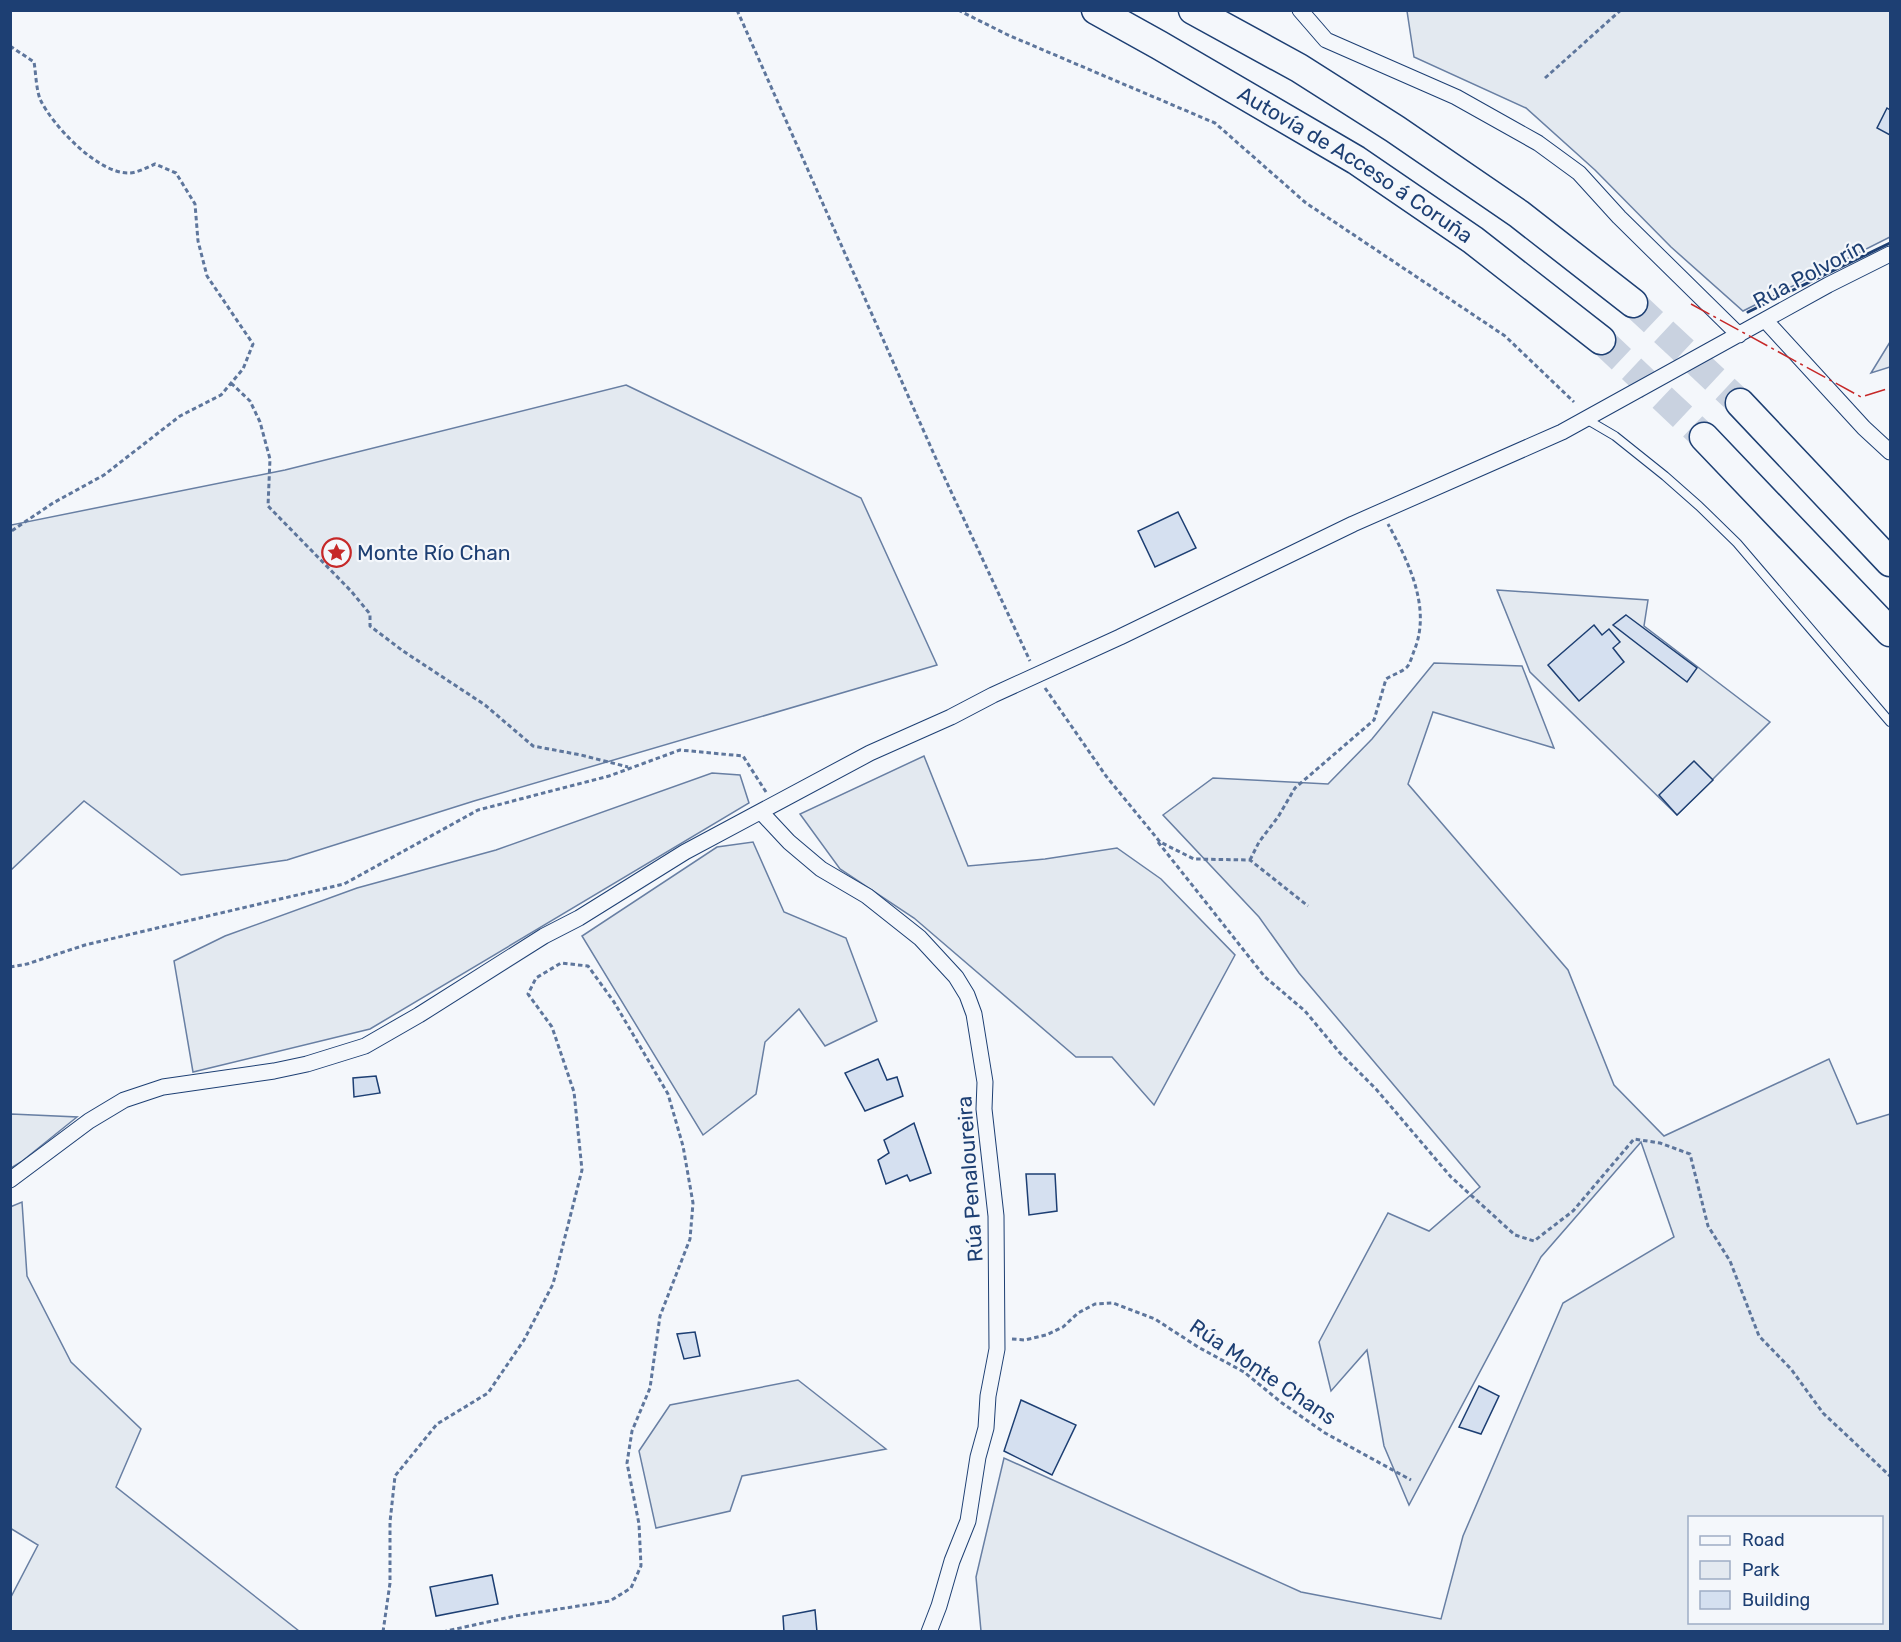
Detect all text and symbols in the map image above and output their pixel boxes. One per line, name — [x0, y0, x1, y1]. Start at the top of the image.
street label: Autovía de Acceso á Coruña — [1233, 81, 1478, 248]
street label: Rúa Polvorín — [1749, 234, 1869, 313]
place icon: Monte Río Chan — [320, 537, 352, 569]
place label: Monte Río Chan — [357, 540, 511, 565]
street label: Rúa Penaloureira — [951, 1095, 988, 1263]
street label: Rúa Monte Chans — [1185, 1313, 1341, 1430]
legend — [1688, 1516, 1883, 1624]
text: Road — [1742, 1529, 1785, 1551]
text: Park — [1742, 1559, 1780, 1581]
text: Building — [1742, 1589, 1810, 1611]

